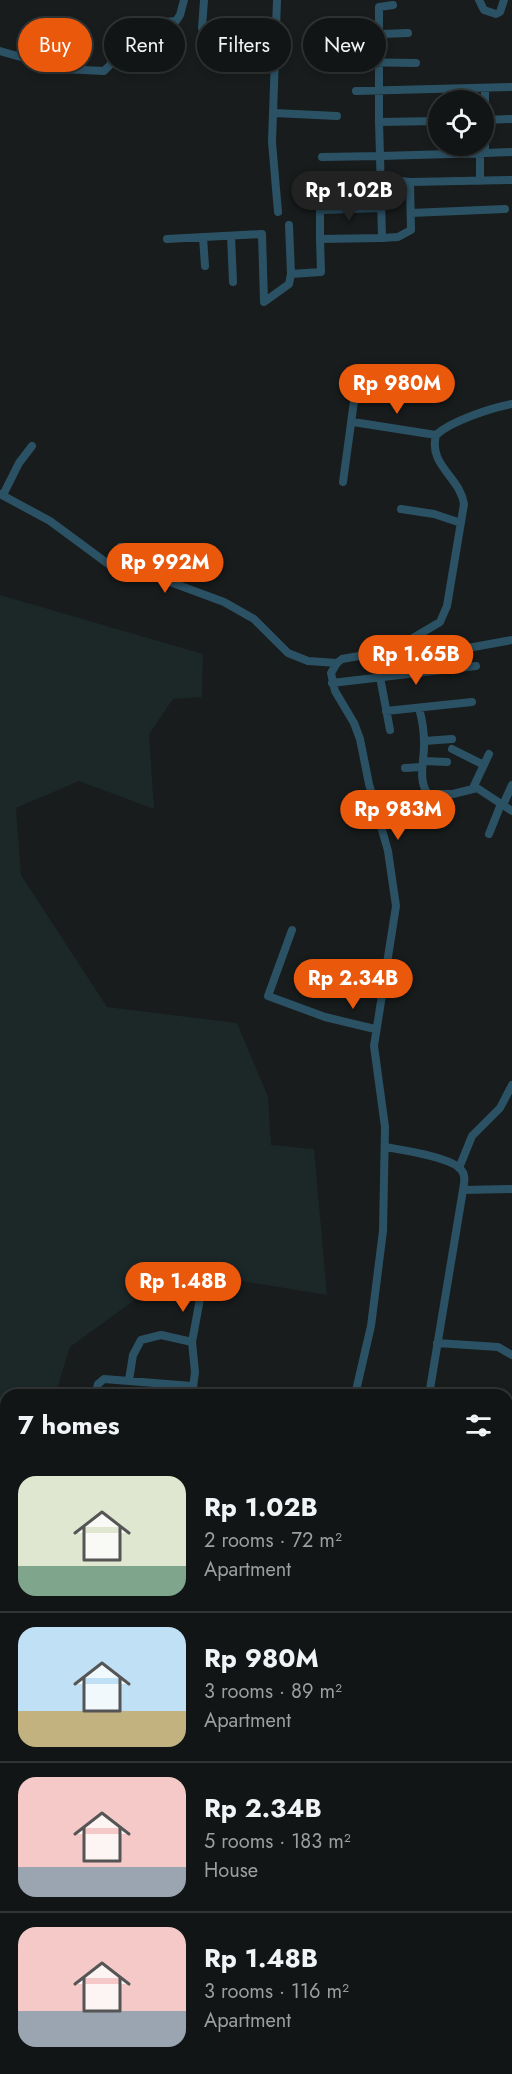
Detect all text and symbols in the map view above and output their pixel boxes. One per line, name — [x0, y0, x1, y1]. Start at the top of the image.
chip: Buy — [18, 18, 92, 72]
chip: Rent — [104, 18, 185, 72]
chip: Filters — [197, 18, 291, 72]
chip: New — [303, 18, 386, 72]
map controls — [428, 90, 494, 156]
button: locate — [428, 90, 494, 156]
pin: Rp 1.02B — [287, 171, 411, 222]
text: Rp 1.02B — [305, 176, 393, 205]
pin: Rp 980M — [342, 364, 452, 415]
text: Rp 980M — [353, 369, 441, 398]
pin: Rp 992M — [110, 543, 220, 594]
text: Rp 992M — [121, 548, 209, 577]
pin: Rp 1.65B — [354, 635, 478, 686]
text: Rp 1.65B — [372, 640, 460, 669]
pin: Rp 983M — [343, 790, 453, 841]
text: Rp 983M — [354, 795, 442, 824]
pin: Rp 2.34B — [291, 959, 415, 1010]
text: Rp 2.34B — [308, 964, 398, 993]
pin: Rp 1.48B — [121, 1262, 245, 1313]
text: Rp 1.48B — [139, 1267, 227, 1296]
text: 7 homes — [18, 1406, 120, 1444]
icon: filters — [462, 1409, 495, 1442]
text: Rp 1.02B — [204, 1488, 318, 1526]
icon: home — [66, 1500, 138, 1572]
text: 2 rooms · 72 m² — [204, 1526, 342, 1555]
text: Apartment — [204, 1555, 291, 1584]
text: Rp 980M — [204, 1639, 319, 1677]
icon: home — [66, 1651, 138, 1723]
text: 3 rooms · 89 m² — [204, 1677, 342, 1706]
text: Apartment — [204, 1706, 291, 1735]
text: Rp 2.34B — [204, 1789, 322, 1827]
icon: home — [66, 1801, 138, 1873]
text: 5 rooms · 183 m² — [204, 1827, 351, 1856]
text: House — [204, 1856, 258, 1885]
text: Rp 1.48B — [204, 1939, 318, 1977]
icon: home — [66, 1951, 138, 2023]
text: 3 rooms · 116 m² — [204, 1977, 349, 2006]
text: Apartment — [204, 2006, 291, 2035]

